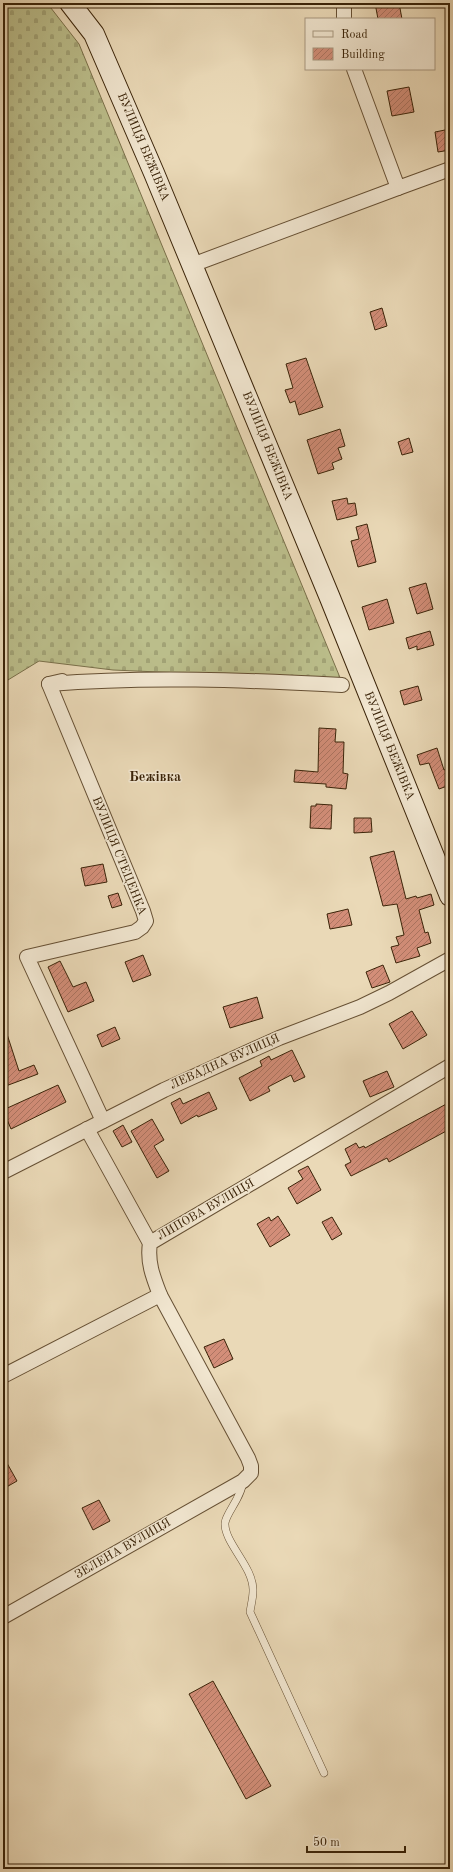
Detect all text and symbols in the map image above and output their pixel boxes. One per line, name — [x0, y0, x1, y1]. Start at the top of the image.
legend — [305, 18, 435, 70]
text: Road — [341, 29, 368, 41]
text: Building — [341, 49, 385, 61]
street label: ВУЛИЦЯ БЕЖІВКА — [115, 91, 171, 203]
street label: ВУЛИЦЯ БЕЖІВКА — [240, 390, 294, 502]
street label: ВУЛИЦЯ БЕЖІВКА — [362, 690, 416, 802]
district label: Бежівка — [129, 770, 181, 784]
street label: ВУЛИЦЯ СТЕЦЕНКА — [90, 795, 148, 917]
street label: ЛЕВАДНА ВУЛИЦЯ — [168, 1032, 282, 1092]
street label: ЛИПОВА ВУЛИЦЯ — [155, 1177, 257, 1243]
street label: ЗЕЛЕНА ВУЛИЦЯ — [73, 1517, 173, 1581]
scale bar — [307, 1828, 405, 1854]
text: 50 m — [313, 1836, 340, 1849]

